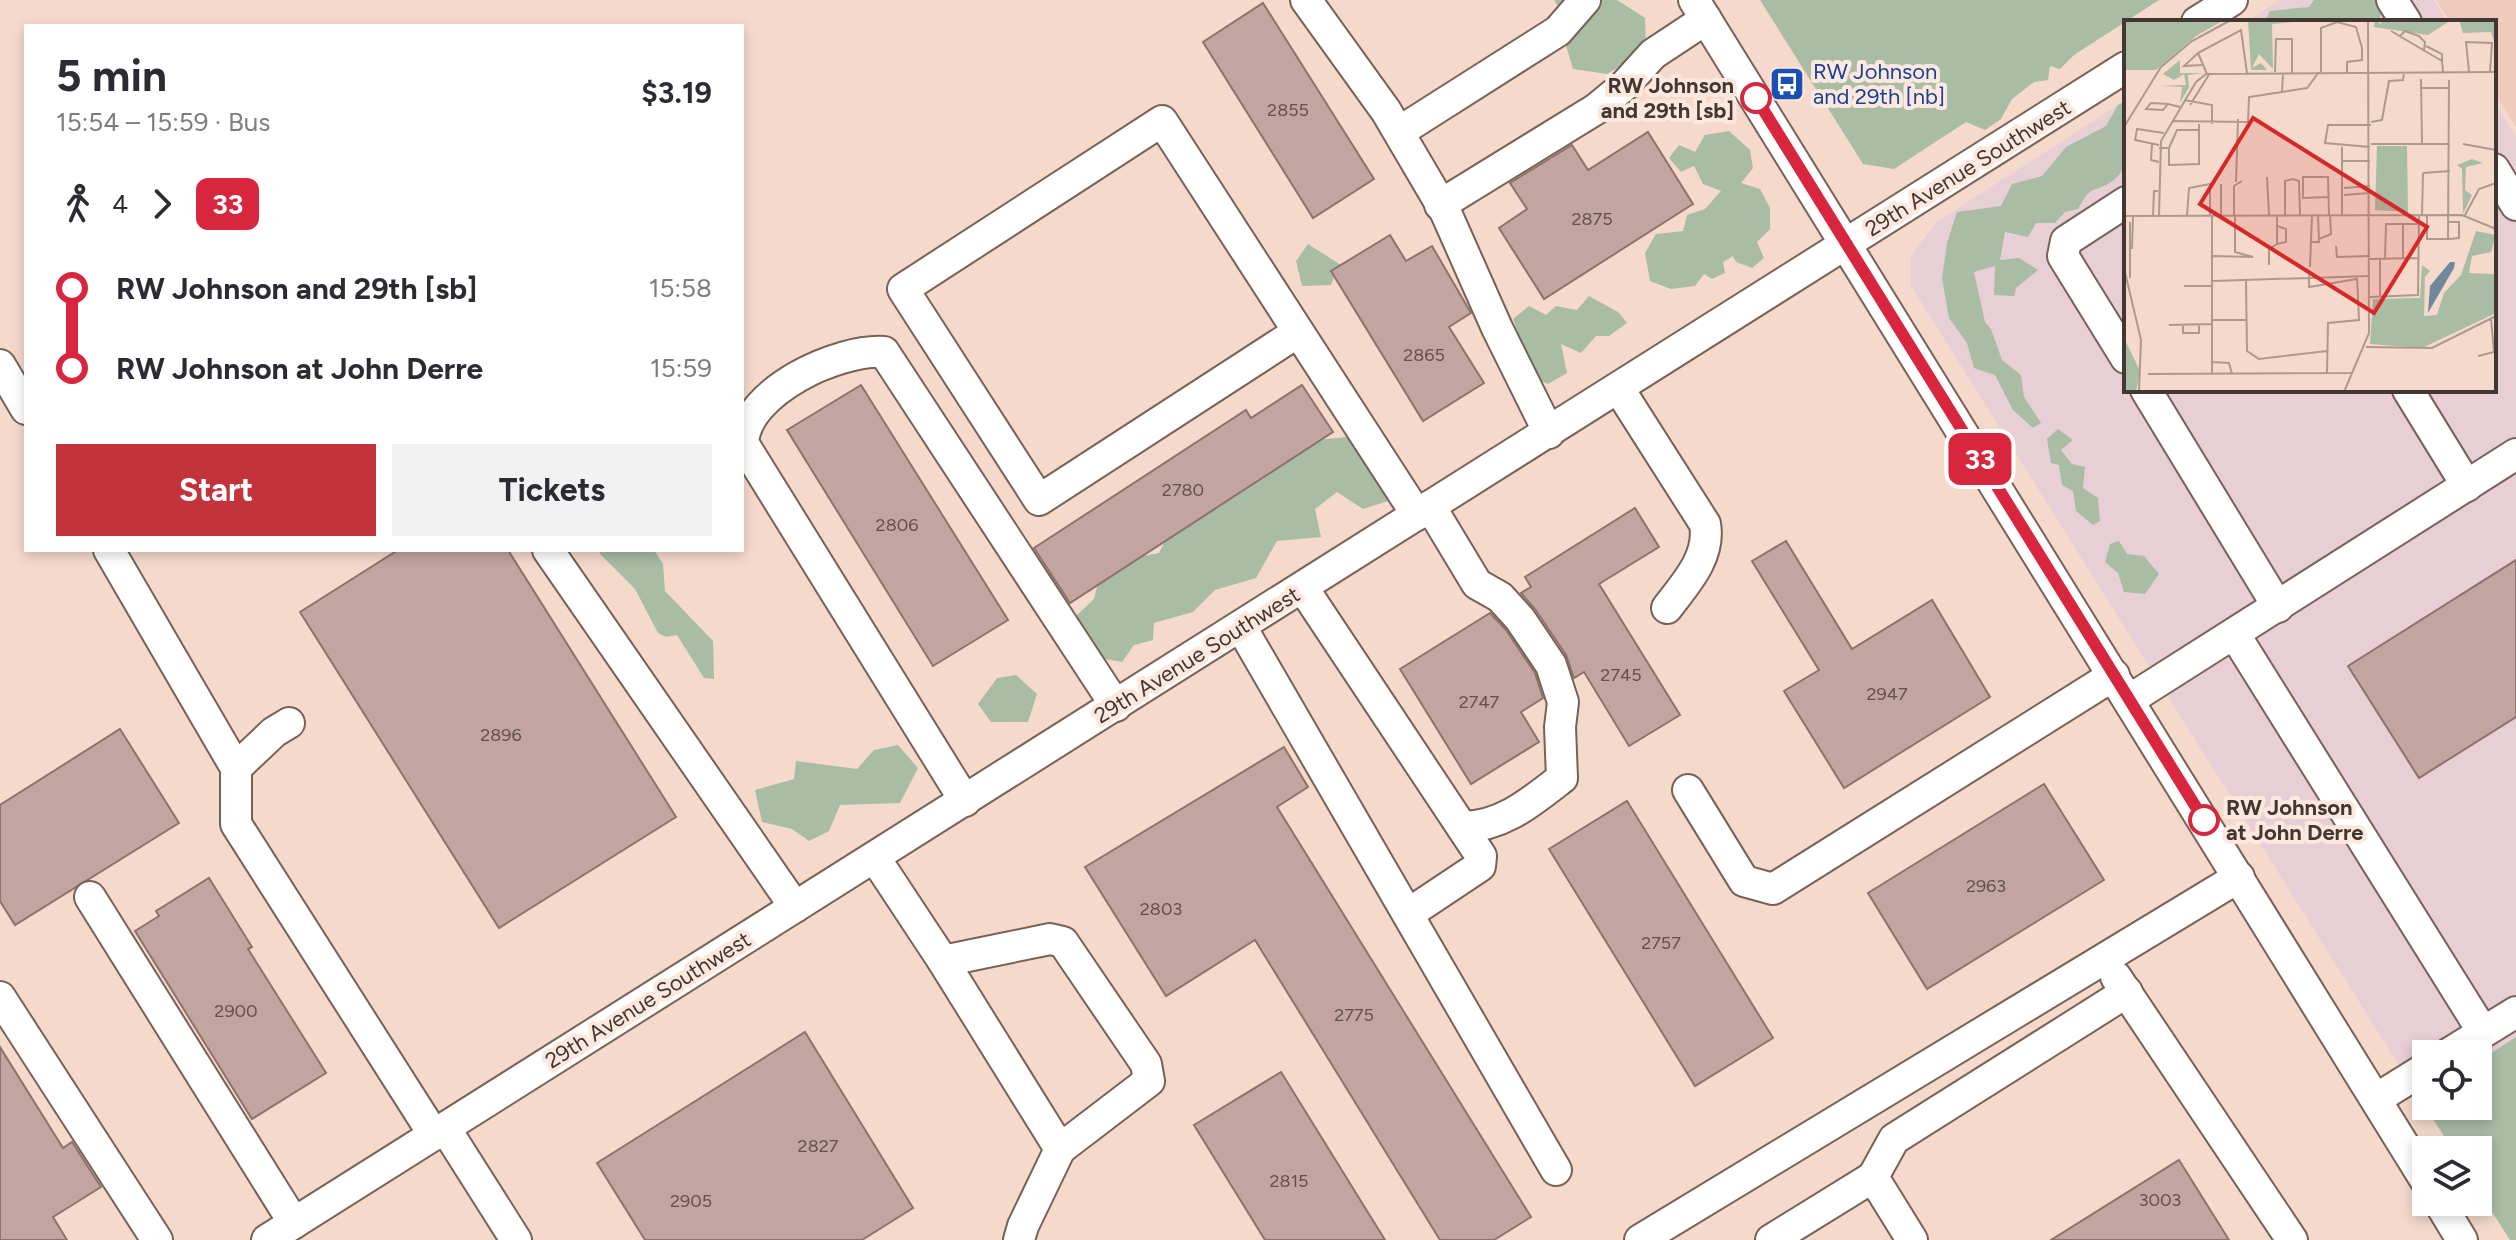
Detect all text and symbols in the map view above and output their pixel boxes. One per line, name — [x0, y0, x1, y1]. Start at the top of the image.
inset map — [2124, 20, 2496, 392]
text: 5 min — [56, 49, 167, 102]
place label: RW Johnson and 29th [nb] — [1813, 58, 1945, 110]
bus stop icon: RW Johnson and 29th [nb] — [1768, 65, 1806, 103]
place label: RW Johnson and 29th [sb] — [1601, 72, 1734, 124]
text: $3.19 — [641, 74, 712, 111]
marker: RW Johnson and 29th [sb] — [1741, 83, 1771, 113]
street label: 29th Avenue Southwest — [1860, 94, 2076, 242]
house number: 2855 — [1267, 99, 1309, 121]
text: 15:54 – 15:59 · Bus — [56, 106, 270, 138]
icon: walk — [56, 182, 100, 226]
icon: forward — [140, 182, 184, 226]
text: 33 — [212, 187, 243, 221]
text: 4 — [112, 188, 128, 220]
house number: 2875 — [1571, 208, 1613, 230]
text: RW Johnson and 29th [sb] — [116, 270, 477, 307]
text: 15:58 — [649, 272, 712, 304]
house number: 2865 — [1403, 344, 1445, 366]
text: RW Johnson at John Derre — [116, 350, 483, 387]
text: 15:59 — [650, 352, 712, 384]
line badge: 33 — [1944, 433, 2016, 485]
text: 33 — [1964, 442, 1996, 476]
button: Start — [56, 444, 376, 536]
button: Tickets — [392, 444, 712, 536]
house number: 2780 — [1162, 479, 1204, 501]
house number: 2806 — [876, 514, 918, 536]
street label: 29th Avenue Southwest — [1089, 581, 1305, 729]
house number: 2745 — [1600, 664, 1642, 686]
house number: 2947 — [1866, 683, 1908, 705]
house number: 2747 — [1459, 691, 1500, 713]
house number: 2896 — [480, 724, 522, 746]
place label: RW Johnson at John Derre — [2226, 794, 2363, 846]
marker: RW Johnson at John Derre — [2189, 805, 2219, 835]
house number: 2963 — [1966, 875, 2006, 897]
house number: 2803 — [1140, 898, 1182, 920]
street label: 29th Avenue Southwest — [540, 926, 756, 1074]
house number: 2757 — [1641, 932, 1681, 954]
house number: 2900 — [214, 1000, 258, 1022]
house number: 2775 — [1334, 1004, 1374, 1026]
map controls — [2412, 1040, 2492, 1216]
button: locate — [2412, 1040, 2492, 1120]
house number: 2827 — [798, 1135, 839, 1157]
button: layers — [2412, 1136, 2492, 1216]
house number: 2815 — [1270, 1170, 1308, 1192]
house number: 3003 — [2139, 1189, 2181, 1211]
house number: 2905 — [670, 1190, 712, 1212]

